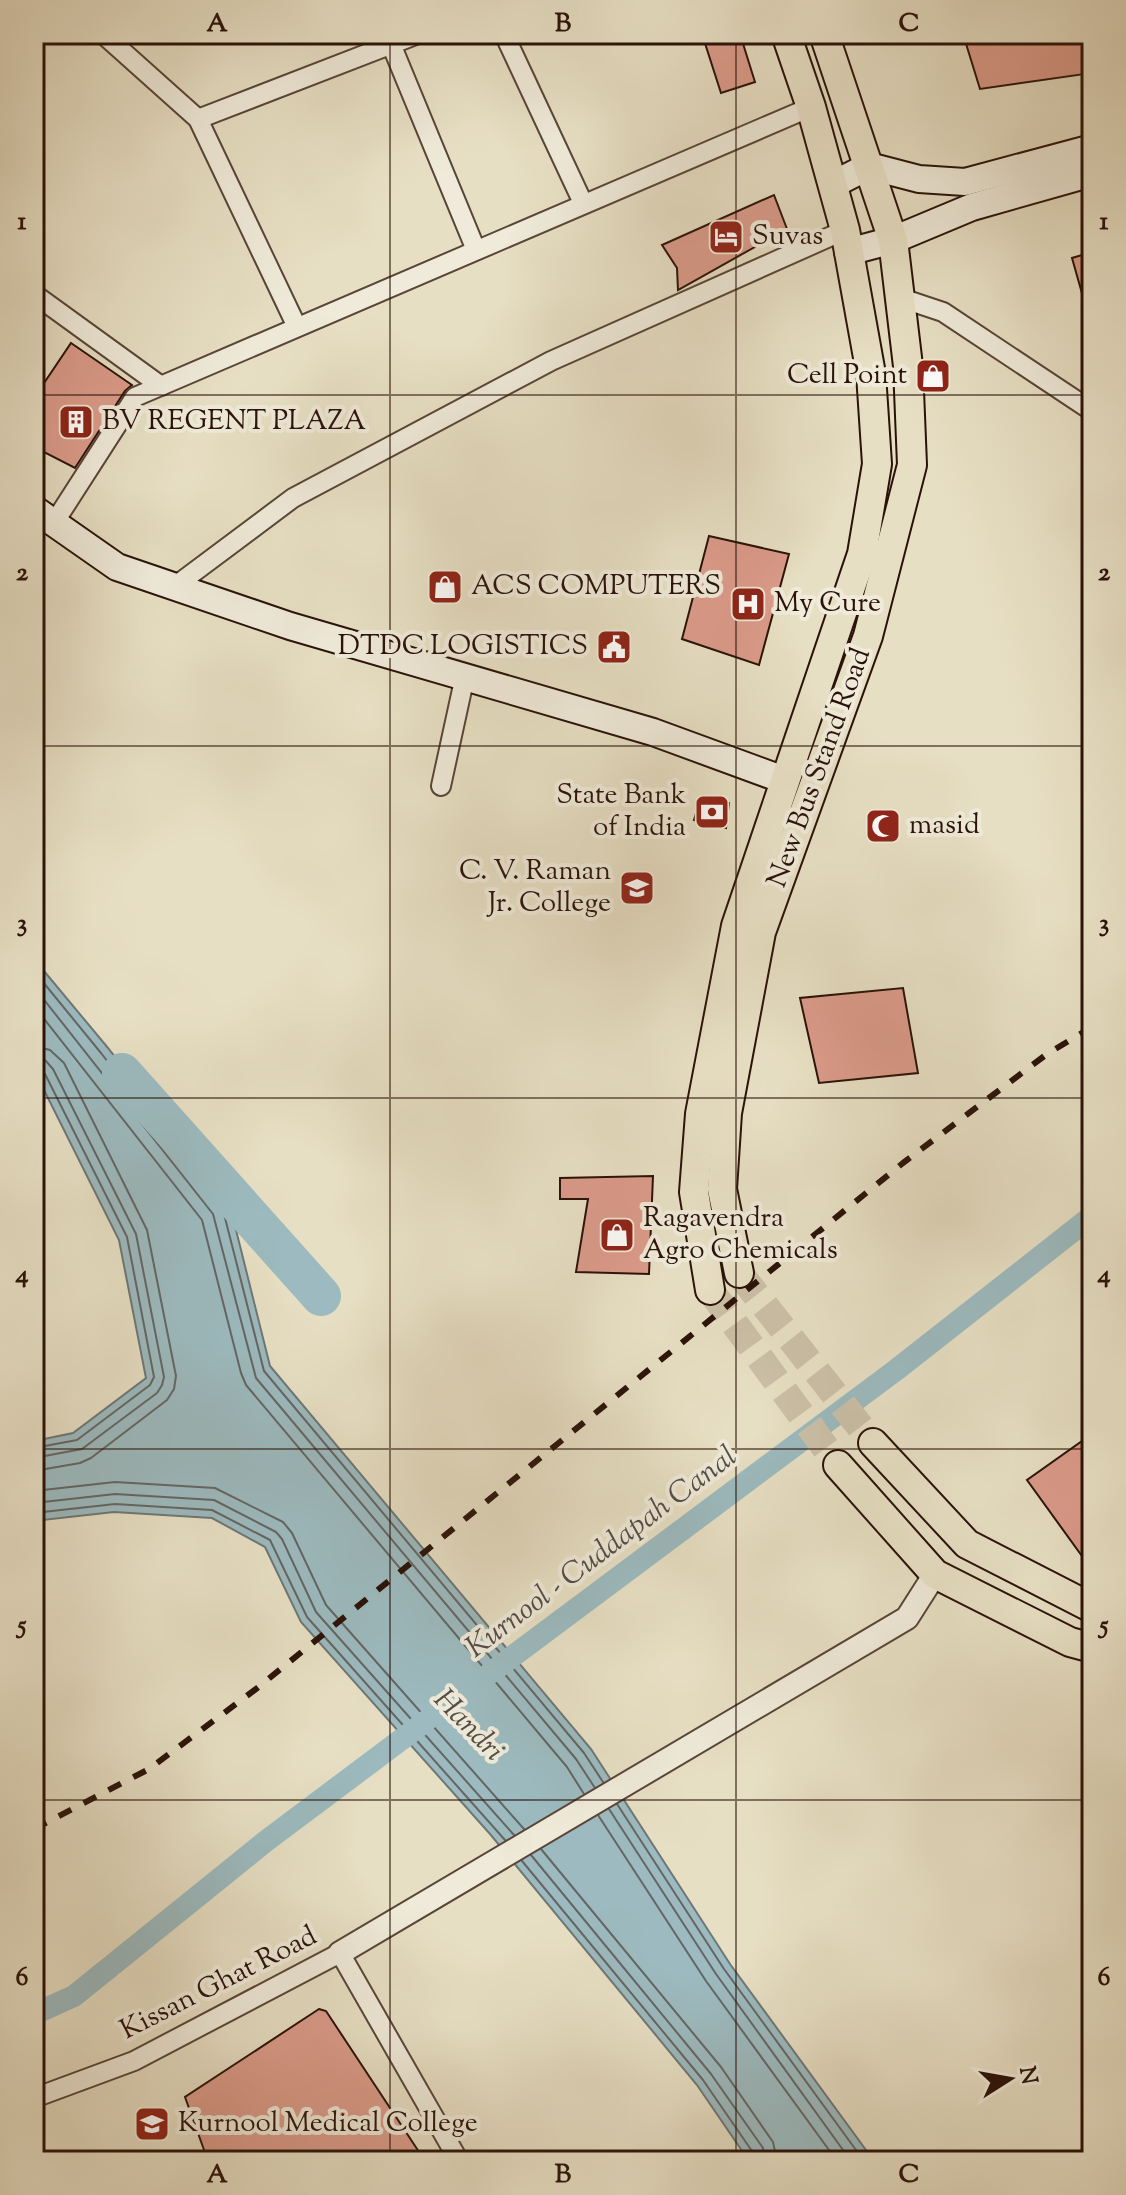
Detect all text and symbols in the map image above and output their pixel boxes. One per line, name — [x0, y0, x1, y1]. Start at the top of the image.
text: A — [206, 6, 228, 43]
text: B — [555, 6, 572, 43]
text: C — [899, 6, 919, 43]
text: 1 — [18, 204, 27, 241]
text: 1 — [1100, 204, 1109, 241]
place label: Suvas — [752, 217, 823, 257]
hotel icon: Suvas — [707, 218, 745, 256]
place label: Cell Point — [787, 356, 907, 396]
shop icon: Cell Point — [914, 357, 952, 395]
place label: BV REGENT PLAZA — [102, 402, 366, 442]
building icon: BV REGENT PLAZA — [57, 403, 95, 441]
text: 2 — [16, 555, 29, 592]
text: 2 — [1098, 555, 1111, 592]
place label: ACS COMPUTERS — [471, 567, 721, 607]
shop icon: ACS COMPUTERS — [426, 568, 464, 606]
place label: My Cure — [774, 584, 881, 624]
hospital icon: My Cure — [729, 585, 767, 623]
place label: DTDC LOGISTICS — [338, 627, 588, 667]
public building icon: DTDC LOGISTICS — [595, 628, 633, 666]
street label: New Bus Stand Road — [758, 642, 882, 893]
place label: State Bank of India — [556, 776, 686, 848]
bank icon: State Bank of India — [693, 793, 731, 831]
place label: masid — [909, 806, 980, 846]
mosque icon: masid — [864, 807, 902, 845]
place label: C. V. Raman Jr. College — [459, 852, 611, 924]
school or university icon: C. V. Raman Jr. College — [618, 869, 656, 907]
text: 3 — [17, 906, 27, 943]
text: 3 — [1099, 906, 1109, 943]
place label: Ragavendra Agro Chemicals — [643, 1199, 838, 1271]
shop icon: Ragavendra Agro Chemicals — [598, 1216, 636, 1254]
text: 4 — [14, 1257, 29, 1294]
text: 4 — [1096, 1257, 1111, 1294]
water label: Kurnool - Cuddapah Canal — [457, 1437, 747, 1669]
text: 5 — [16, 1608, 27, 1645]
text: 5 — [1098, 1608, 1109, 1645]
water label: Handri — [423, 1680, 513, 1772]
street label: Kissan Ghat Road — [114, 1917, 325, 2051]
text: 6 — [16, 1960, 29, 1997]
text: 6 — [1098, 1960, 1111, 1997]
north arrow — [970, 2039, 1050, 2119]
text: N — [1009, 2064, 1044, 2088]
place label: Kurnool Medical College — [178, 2104, 478, 2144]
school or university icon: Kurnool Medical College — [133, 2105, 171, 2143]
text: A — [206, 2157, 228, 2194]
text: B — [555, 2157, 572, 2194]
text: C — [899, 2157, 919, 2194]

